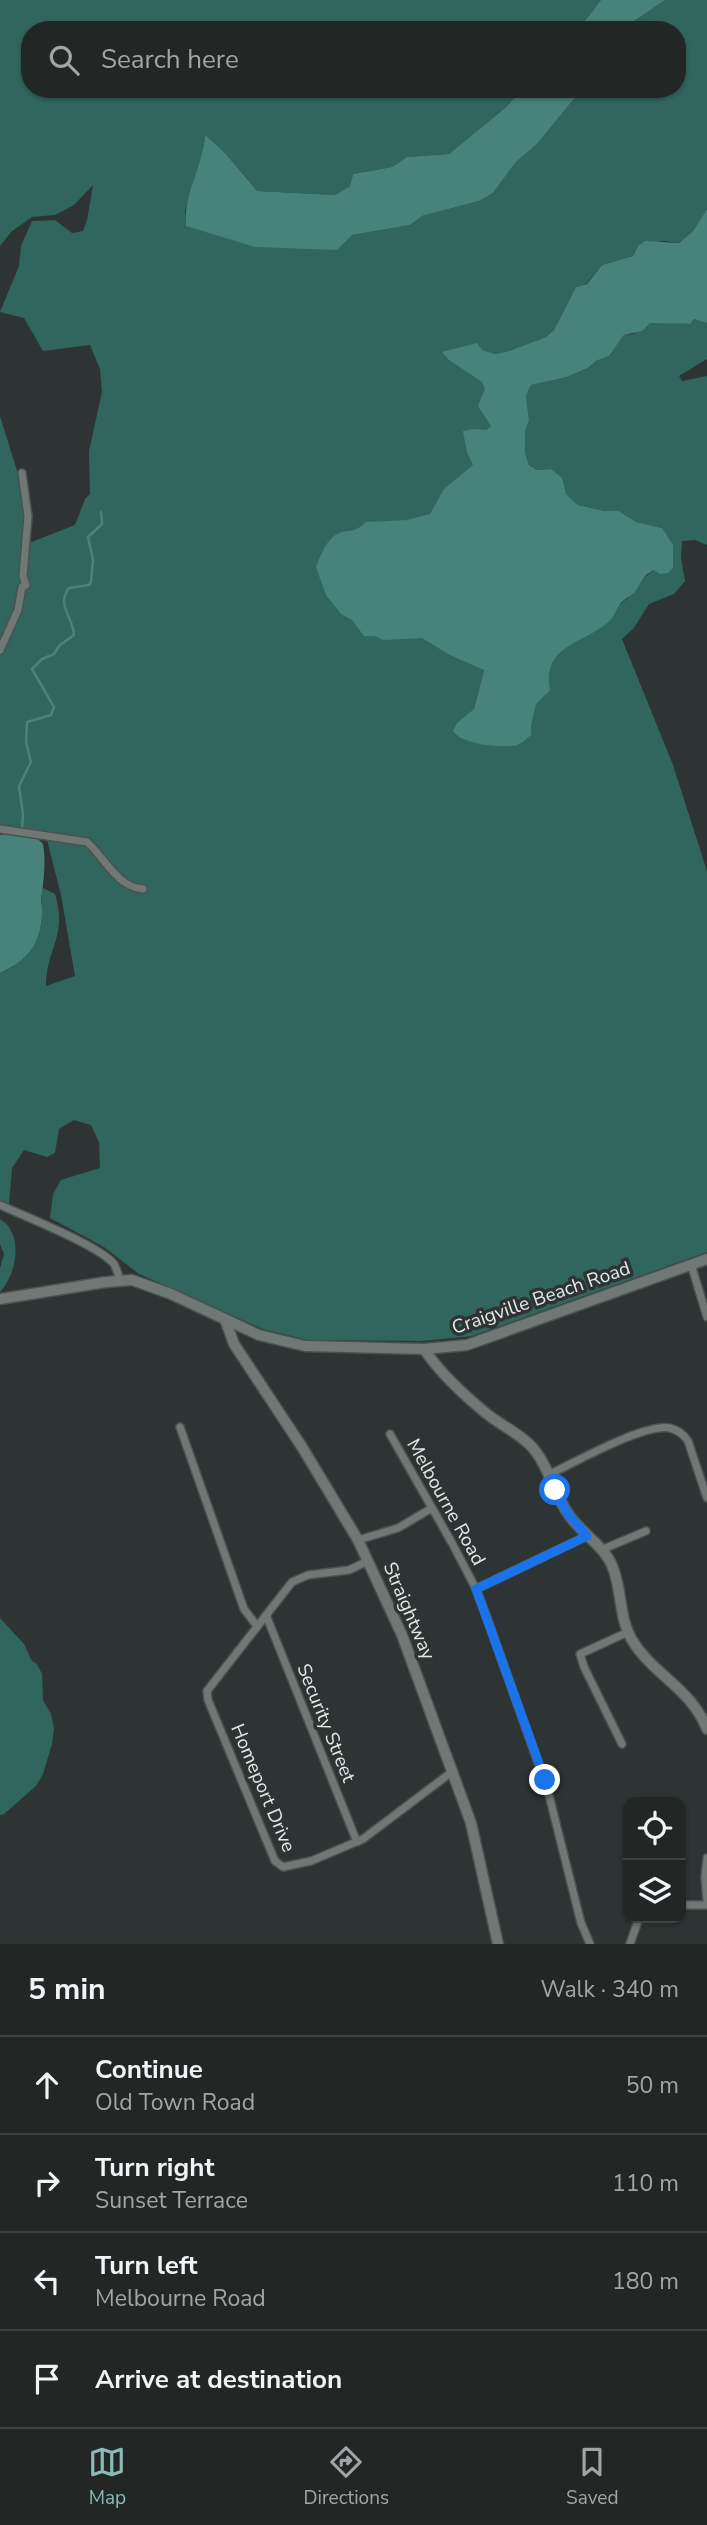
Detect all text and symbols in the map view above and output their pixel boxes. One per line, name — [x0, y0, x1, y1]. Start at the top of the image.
search box — [21, 21, 686, 98]
icon: search — [45, 41, 83, 79]
text: Search here — [101, 42, 239, 77]
street label: Craigville Beach Road — [448, 1255, 634, 1341]
street label: Melbourne Road — [400, 1434, 492, 1570]
route start — [539, 1474, 570, 1505]
street label: Straightway — [377, 1558, 441, 1664]
street label: Security Street — [290, 1660, 362, 1786]
street label: Homeport Drive — [224, 1720, 302, 1856]
route end — [529, 1764, 560, 1795]
map controls — [623, 1797, 686, 1923]
button: locate — [623, 1797, 686, 1860]
button: layers — [623, 1860, 686, 1923]
text: 5 min — [28, 1969, 106, 2010]
text: Walk · 340 m — [540, 1974, 679, 2005]
text: Continue — [95, 2052, 203, 2087]
icon: ahead — [28, 2066, 66, 2104]
text: 50 m — [626, 2070, 679, 2101]
text: Old Town Road — [95, 2087, 255, 2118]
text: Turn right — [95, 2150, 214, 2185]
icon: right — [28, 2164, 66, 2202]
text: 110 m — [612, 2168, 679, 2199]
text: Sunset Terrace — [95, 2185, 248, 2216]
text: Turn left — [95, 2248, 198, 2283]
icon: left — [28, 2262, 66, 2300]
text: 180 m — [612, 2266, 679, 2297]
text: Melbourne Road — [95, 2283, 266, 2314]
icon: arrive — [28, 2360, 66, 2398]
text: Arrive at destination — [95, 2362, 342, 2397]
tab: Map — [88, 2443, 126, 2511]
tab: Directions — [303, 2443, 389, 2511]
tab: Saved — [566, 2443, 619, 2511]

